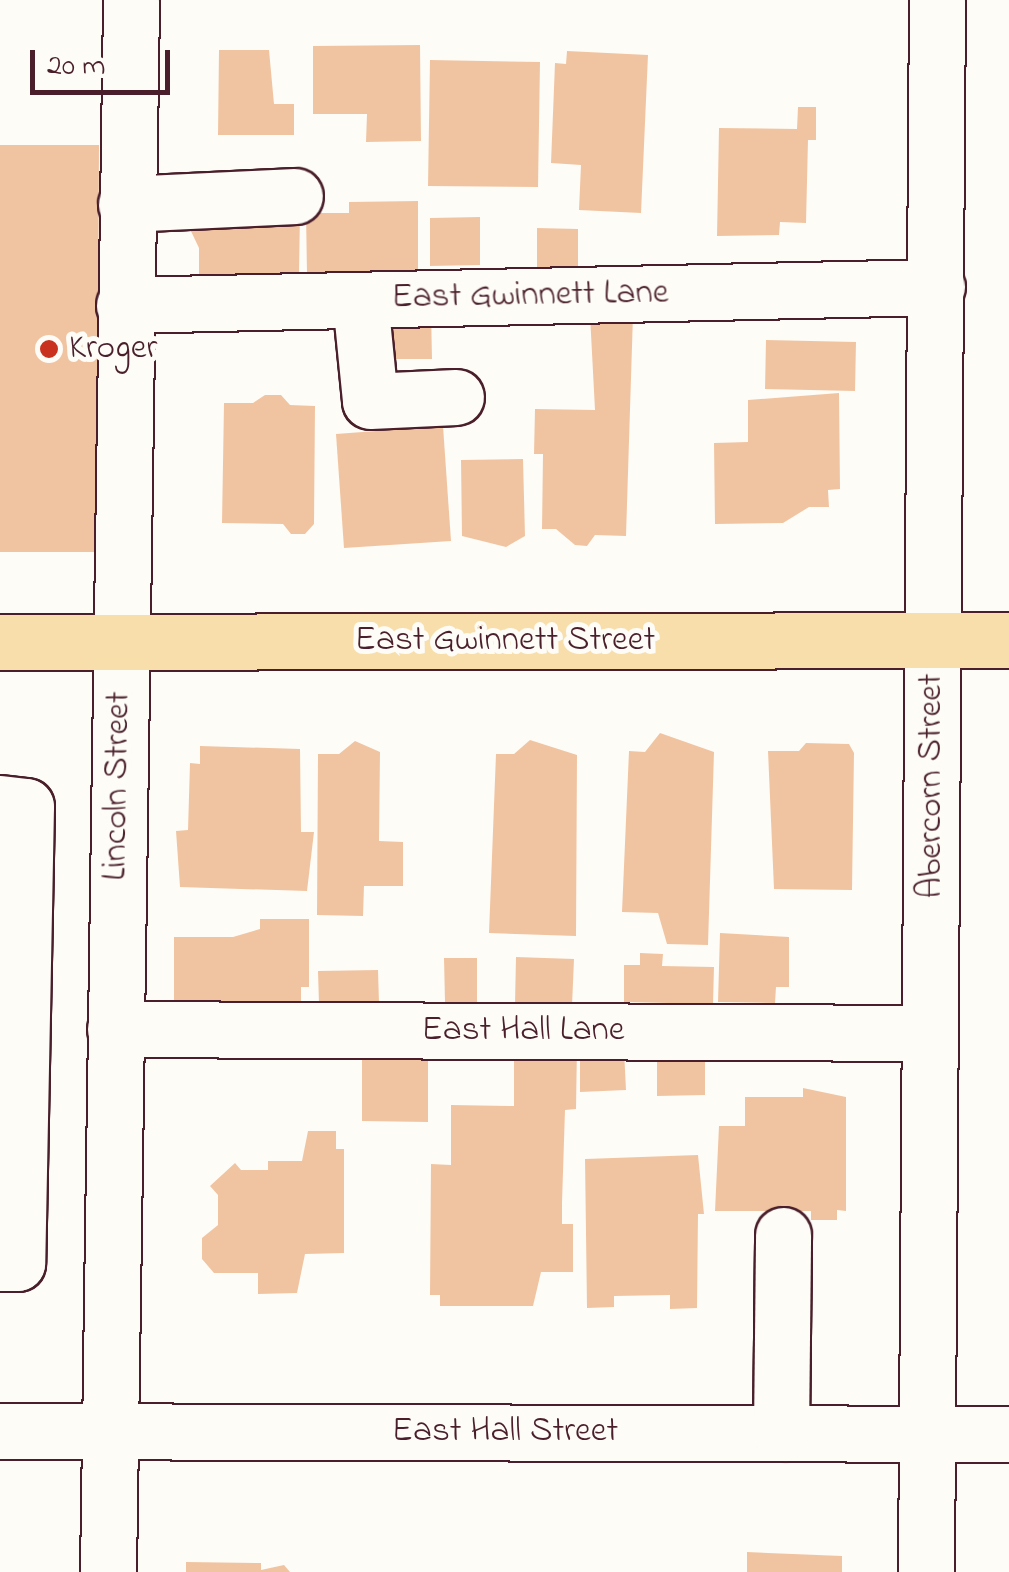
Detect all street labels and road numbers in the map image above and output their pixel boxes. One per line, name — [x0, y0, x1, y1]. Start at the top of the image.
street label: East Gwinnett Lane — [391, 273, 669, 319]
street label: East Gwinnett Street — [355, 620, 655, 662]
street label: Abercorn Street — [911, 673, 953, 899]
street label: Lincoln Street — [95, 691, 141, 881]
street label: East Hall Lane — [422, 1010, 624, 1052]
street label: East Hall Street — [392, 1411, 618, 1453]

